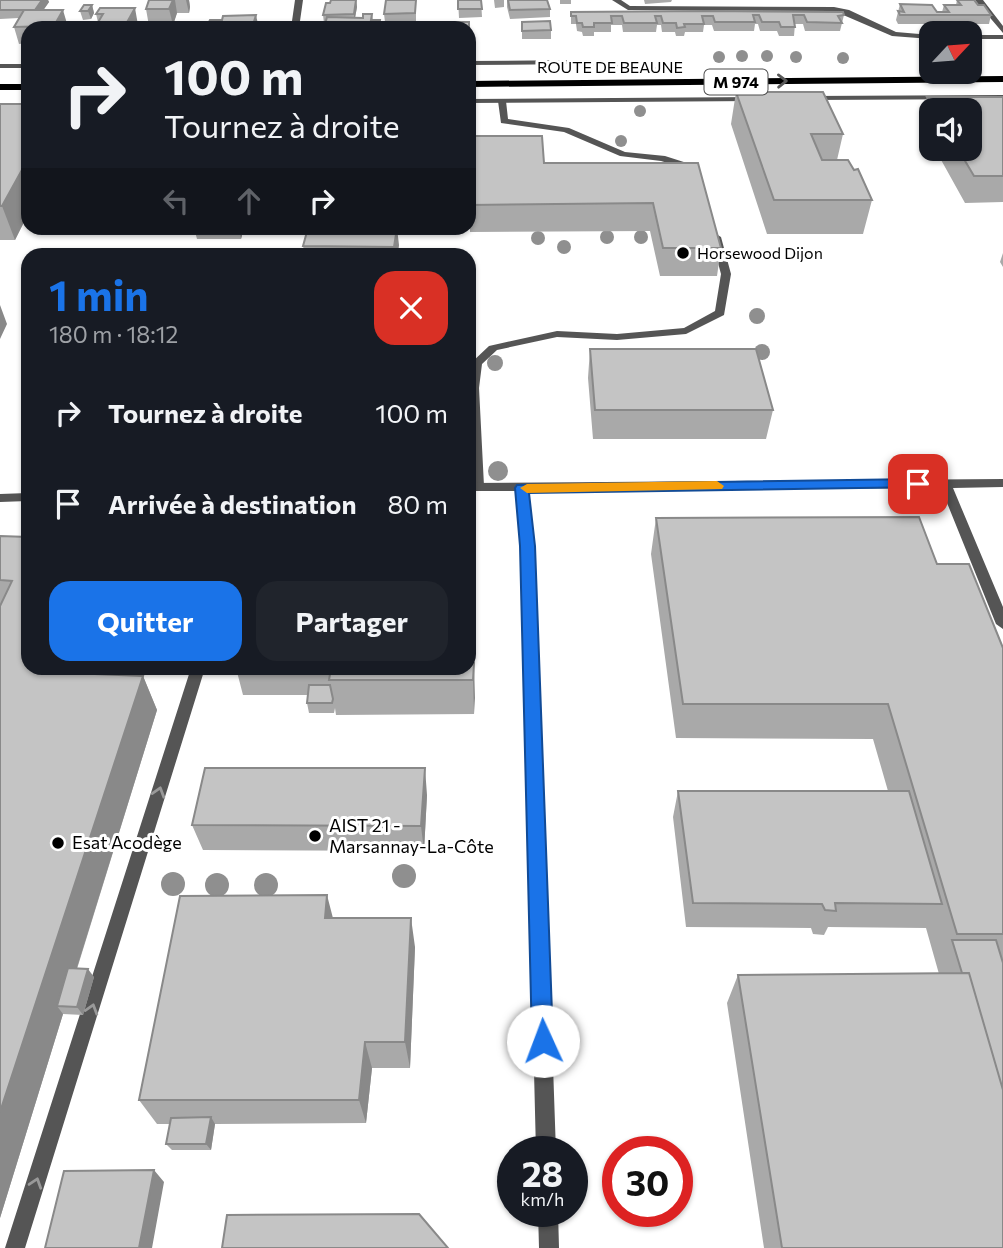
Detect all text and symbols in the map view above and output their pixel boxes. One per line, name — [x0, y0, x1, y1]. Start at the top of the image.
north arrow — [919, 21, 982, 84]
map controls — [919, 21, 982, 161]
text: 100 m — [164, 45, 303, 105]
icon: right — [49, 49, 140, 140]
street label: ROUTE DE BEAUNE — [537, 57, 683, 76]
road number: M 974 — [704, 69, 768, 94]
one-way arrow — [777, 73, 788, 89]
button: sound — [919, 98, 982, 161]
text: Tournez à droite — [164, 105, 400, 145]
icon: left — [157, 182, 195, 220]
icon: ahead — [230, 182, 268, 220]
icon: right — [303, 182, 341, 220]
place label: Horsewood Dijon — [697, 243, 823, 262]
marker: Horsewood Dijon — [675, 245, 691, 261]
text: 1 min — [49, 268, 149, 320]
button: close — [374, 271, 448, 345]
text: 180 m · 18:12 — [49, 320, 178, 348]
icon: right — [49, 394, 87, 432]
text: Tournez à droite — [108, 397, 303, 428]
text: 100 m — [375, 397, 448, 428]
pin — [888, 454, 948, 514]
icon: arrive — [899, 465, 937, 503]
icon: arrive — [49, 485, 87, 523]
text: Arrivée à destination — [108, 488, 356, 519]
text: 80 m — [388, 488, 448, 519]
button: Quitter — [49, 581, 242, 661]
button: Partager — [256, 581, 448, 661]
one-way arrow — [151, 786, 166, 798]
place label: AIST 21 - Marsannay-La-Côte — [329, 814, 494, 857]
marker: AIST 21 - Marsannay-La-Côte — [307, 828, 323, 844]
place label: Esat Acodège — [72, 831, 182, 853]
marker: Esat Acodège — [50, 835, 66, 851]
one-way arrow — [84, 1004, 98, 1016]
position arrow — [506, 1004, 580, 1078]
speed limit sign: 30 — [602, 1136, 693, 1227]
text: 28 — [522, 1151, 563, 1194]
one-way arrow — [28, 1177, 43, 1189]
text: km/h — [521, 1188, 564, 1210]

